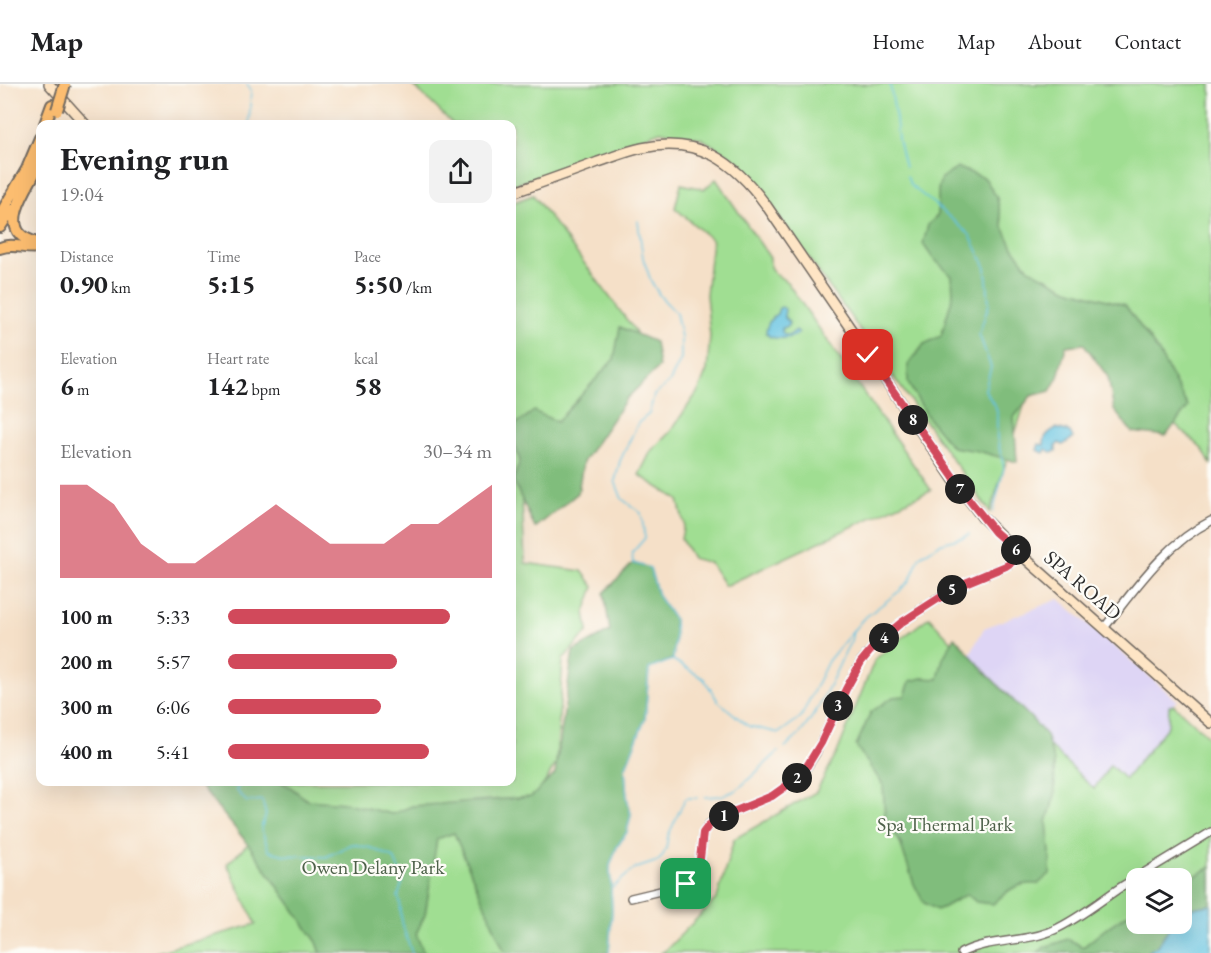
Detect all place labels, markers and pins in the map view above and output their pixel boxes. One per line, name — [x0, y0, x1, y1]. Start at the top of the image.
pin — [842, 329, 893, 380]
pin: 8 — [898, 405, 928, 435]
pin: 7 — [945, 474, 975, 504]
pin: 6 — [1001, 535, 1031, 565]
pin: 5 — [937, 575, 967, 605]
pin: 4 — [869, 623, 899, 653]
pin: 3 — [823, 691, 853, 721]
pin: 2 — [782, 763, 812, 793]
pin: 1 — [709, 801, 739, 831]
pin — [660, 858, 711, 909]

